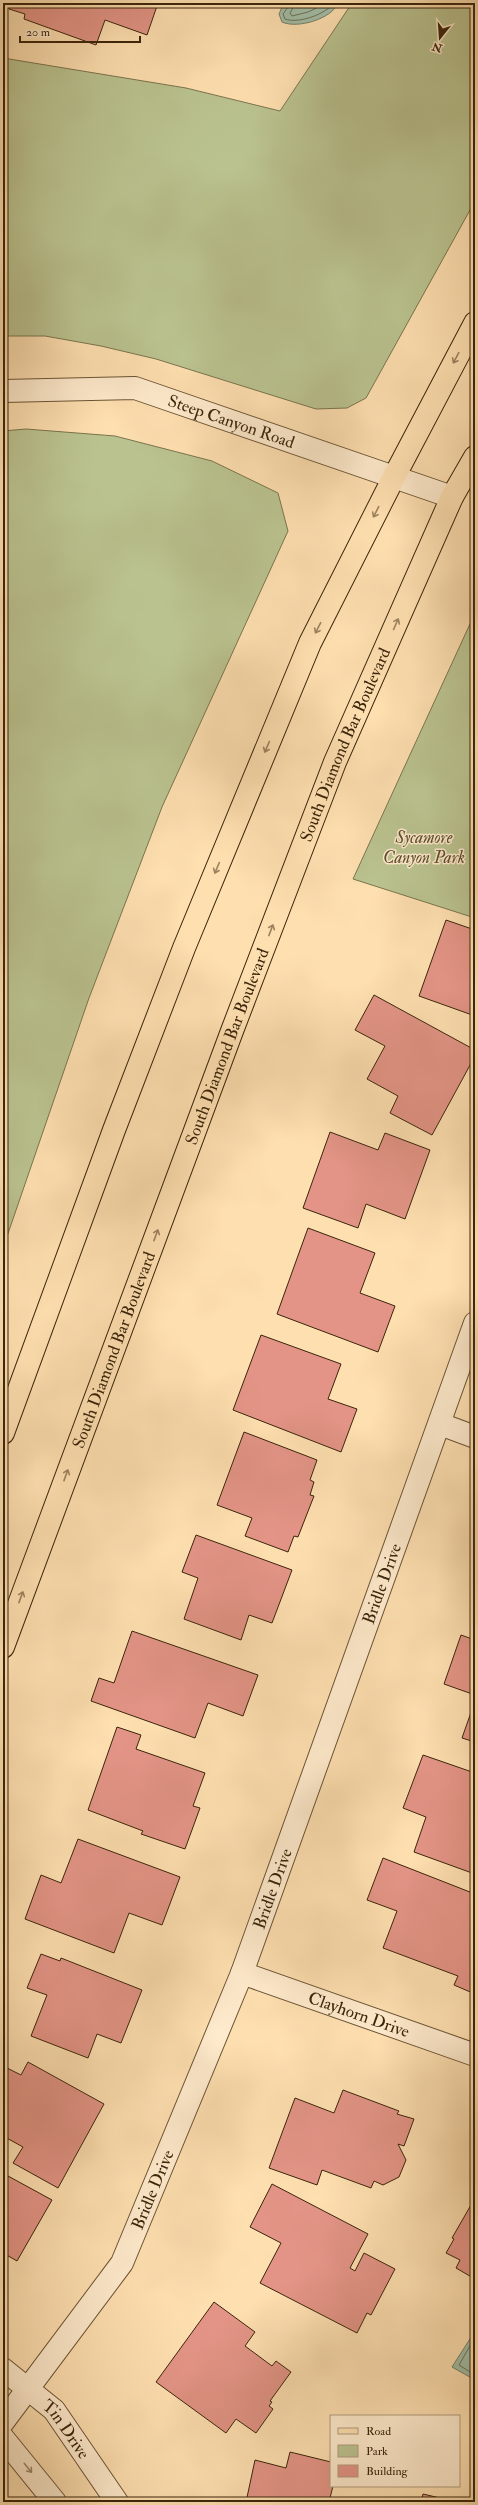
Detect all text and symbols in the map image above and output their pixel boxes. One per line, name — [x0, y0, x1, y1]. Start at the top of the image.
scale bar — [20, 18, 140, 44]
north arrow — [420, 18, 460, 58]
text: 20 m — [26, 25, 51, 40]
text: N — [430, 39, 445, 55]
one-way arrow — [452, 351, 460, 363]
street label: Steep Canyon Road — [165, 390, 298, 453]
one-way arrow — [372, 505, 379, 517]
one-way arrow — [393, 619, 400, 631]
one-way arrow — [314, 622, 321, 634]
street label: South Diamond Bar Boulevard — [295, 644, 395, 845]
one-way arrow — [263, 741, 270, 753]
park label: Sycamore Canyon Park — [383, 827, 465, 868]
one-way arrow — [213, 861, 221, 873]
one-way arrow — [267, 925, 275, 937]
street label: South Diamond Bar Boulevard — [181, 945, 274, 1148]
one-way arrow — [152, 1230, 160, 1242]
street label: South Diamond Bar Boulevard — [68, 1248, 160, 1451]
one-way arrow — [63, 1469, 71, 1481]
street label: Bridle Drive — [358, 1541, 406, 1627]
one-way arrow — [18, 1591, 26, 1603]
street label: Bridle Drive — [249, 1846, 297, 1932]
street label: Clayhorn Drive — [305, 1987, 412, 2042]
street label: Bridle Drive — [127, 2147, 179, 2233]
street label: Tin Drive — [38, 2395, 94, 2463]
legend — [330, 2415, 460, 2487]
text: Road — [366, 2424, 391, 2439]
text: Park — [366, 2444, 388, 2459]
one-way arrow — [23, 2462, 32, 2473]
text: Building — [366, 2464, 409, 2479]

